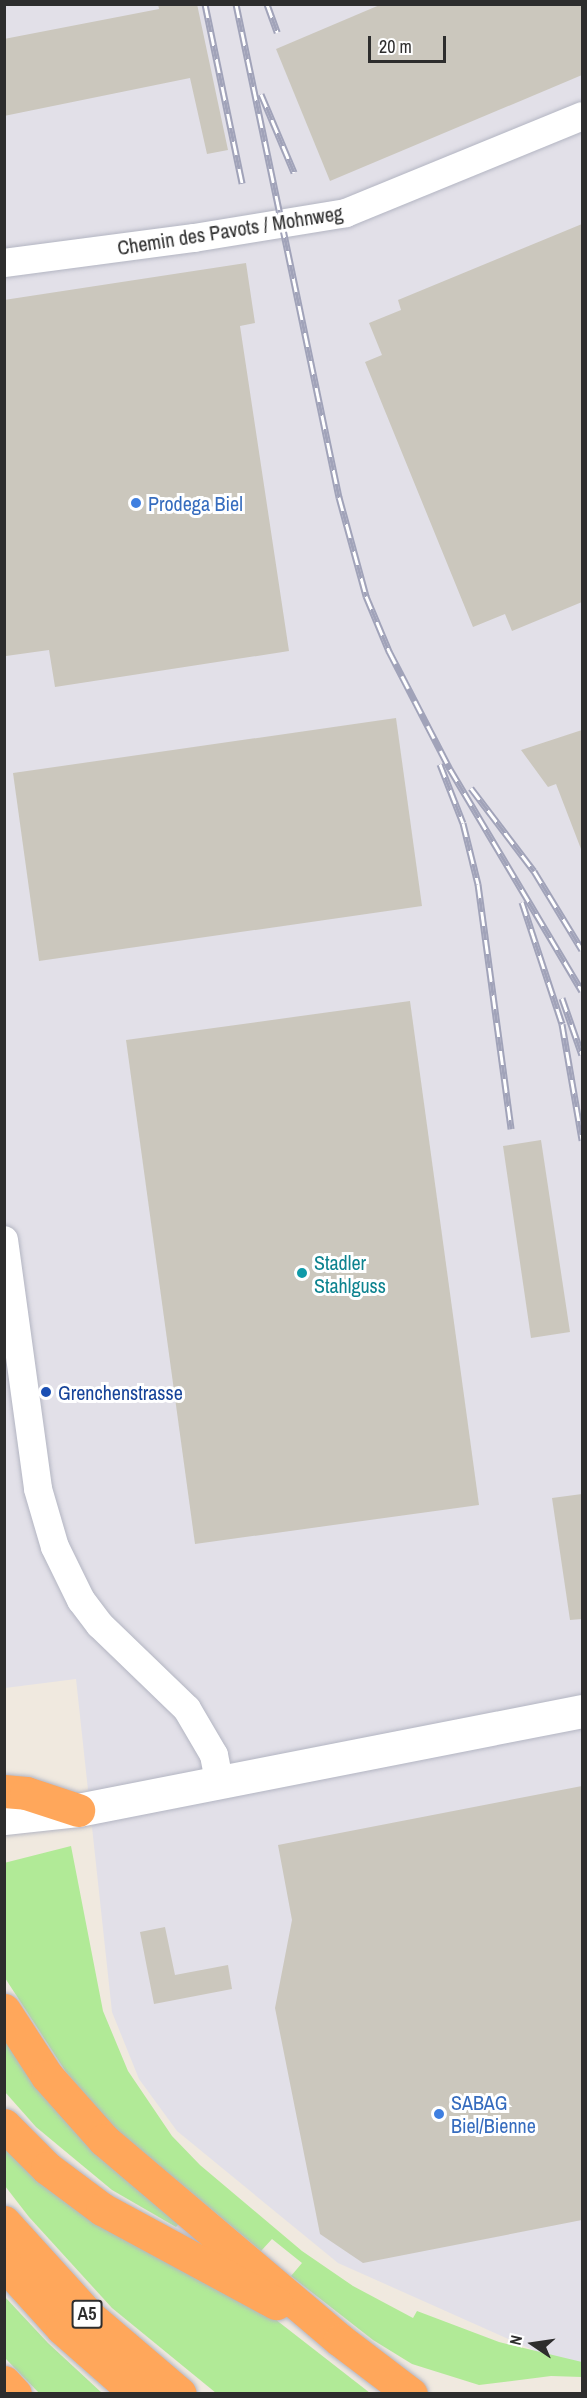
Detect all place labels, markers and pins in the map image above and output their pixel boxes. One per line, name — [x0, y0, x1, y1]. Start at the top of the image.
place label: Prodega Biel — [148, 491, 243, 515]
marker: Prodega Biel — [129, 496, 143, 510]
place label: Stadler Stahlguss — [314, 1250, 386, 1297]
marker: Stadler Stahlguss — [295, 1266, 309, 1280]
place label: Grenchenstrasse — [58, 1380, 183, 1404]
marker: Grenchenstrasse — [39, 1385, 53, 1399]
place label: SABAG Biel/Bienne — [451, 2090, 536, 2137]
marker: SABAG Biel/Bienne — [432, 2107, 446, 2121]

